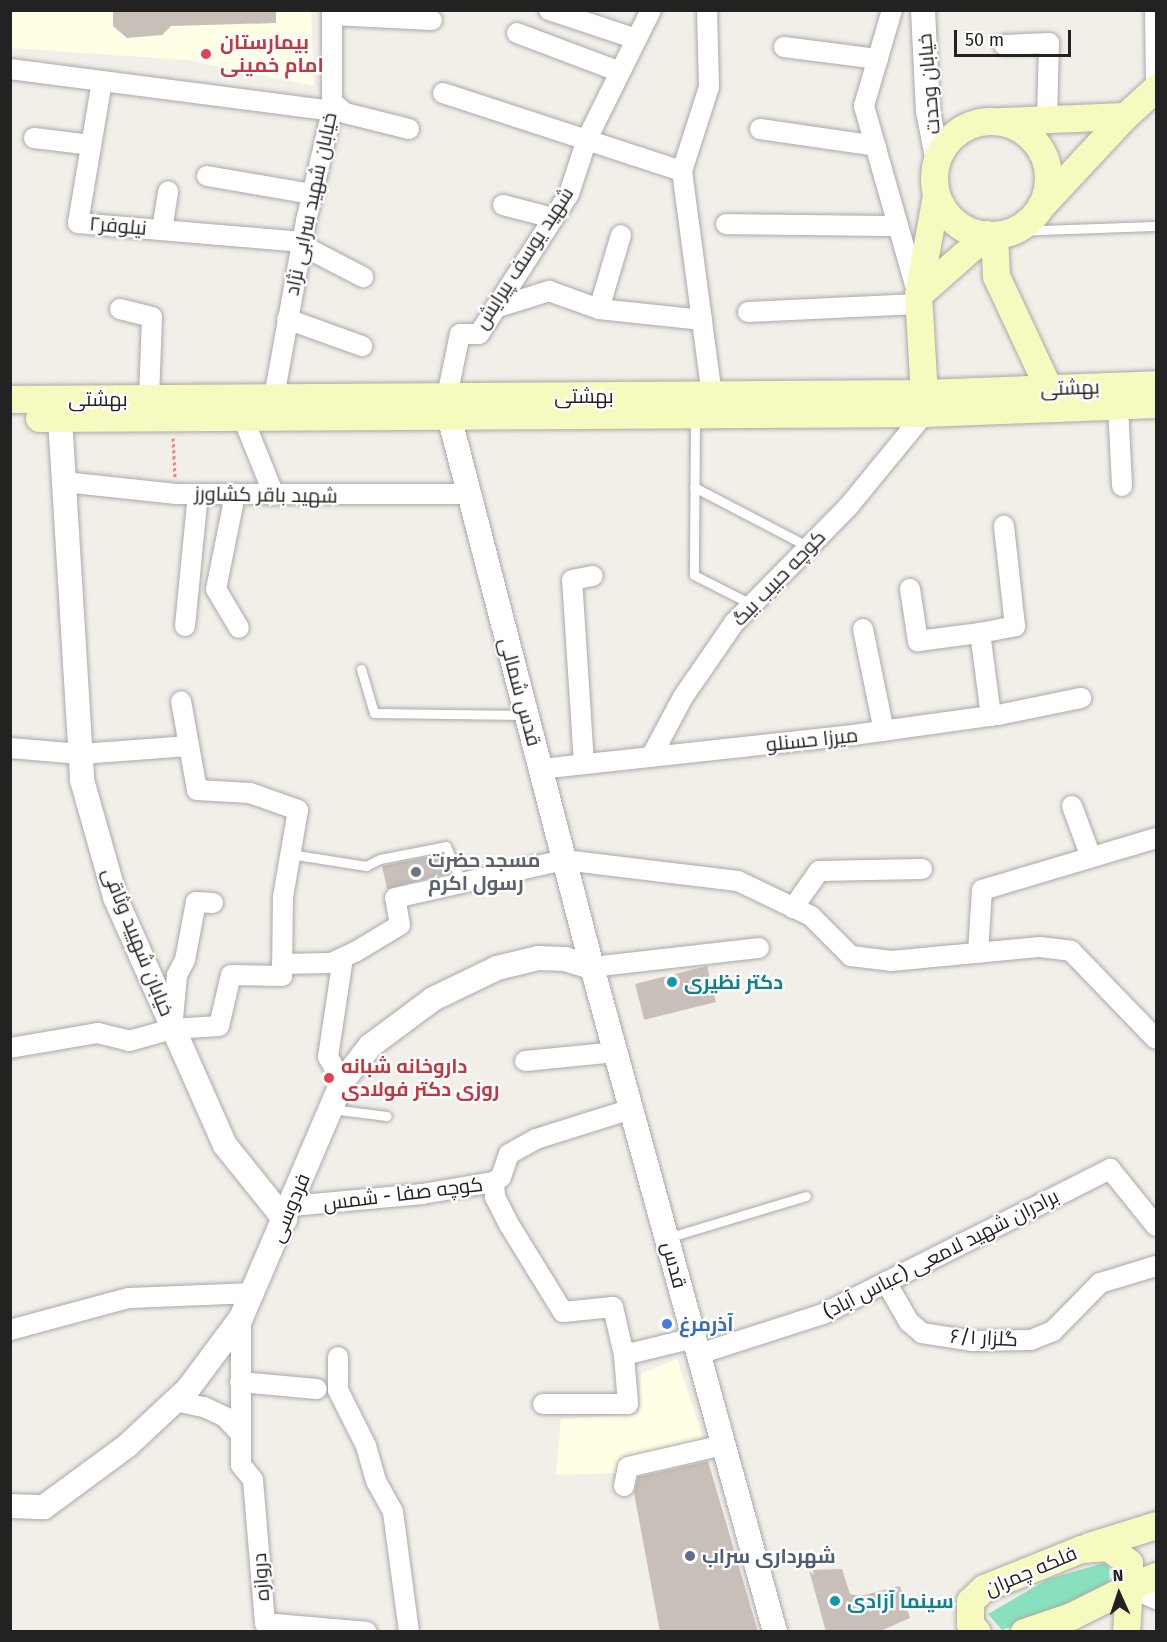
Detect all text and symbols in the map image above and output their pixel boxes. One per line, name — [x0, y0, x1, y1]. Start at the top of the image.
scale bar — [957, 18, 1074, 56]
text: 50 m — [965, 29, 1004, 51]
place label: بیمارستان امام خمینی — [220, 30, 324, 77]
street label: خیابان وحدت — [913, 33, 945, 135]
marker: بیمارستان امام خمینی — [197, 45, 215, 63]
street label: خیابان شهید سرابی نژاد — [280, 110, 342, 298]
street label: شهید یوسف پیرایش — [469, 183, 579, 333]
street label: نیلوفر۲ — [88, 212, 148, 240]
street label: بهشتی — [1040, 375, 1100, 401]
street label: بهشتی — [554, 384, 614, 408]
street label: بهشتی — [68, 387, 128, 411]
street label: شهید باقر کشاورز — [194, 482, 338, 508]
street label: کوچه حبیب بیگ — [727, 525, 831, 631]
street label: قدس شمالی — [494, 635, 546, 749]
street label: میرزا حسنلو — [765, 723, 859, 757]
place label: مسجد حضرت رسول اکرم — [428, 849, 541, 896]
street label: خیابان شهیید وثاقی — [97, 864, 179, 1020]
marker: مسجد حضرت رسول اکرم — [409, 865, 423, 879]
place label: دکتر نظیری — [684, 970, 783, 994]
marker: دکتر نظیری — [665, 975, 679, 989]
place label: داروخانه شبانه روزی دکتر فولادی — [341, 1054, 499, 1101]
marker: داروخانه شبانه روزی دکتر فولادی — [322, 1071, 336, 1085]
street label: فردوسی — [265, 1170, 315, 1246]
street label: کوچه صفا - شمس — [322, 1172, 484, 1216]
street label: برادران شهید لامعی (عباس آباد) — [819, 1184, 1063, 1324]
street label: قدس — [656, 1239, 692, 1291]
place label: آذرمرغ — [679, 1312, 733, 1336]
marker: آذرمرغ — [660, 1317, 674, 1331]
street label: گلزار ۶/۱ — [950, 1324, 1018, 1352]
street label: فلکه چمران — [981, 1541, 1081, 1601]
place label: شهرداری سراب — [702, 1544, 836, 1568]
marker: شهرداری سراب — [683, 1549, 697, 1563]
street label: دروازه — [247, 1552, 275, 1602]
north arrow — [1089, 1564, 1149, 1624]
text: N — [1112, 1566, 1124, 1585]
place label: سینما آزادی — [847, 1589, 954, 1613]
marker: سینما آزادی — [828, 1594, 842, 1608]

